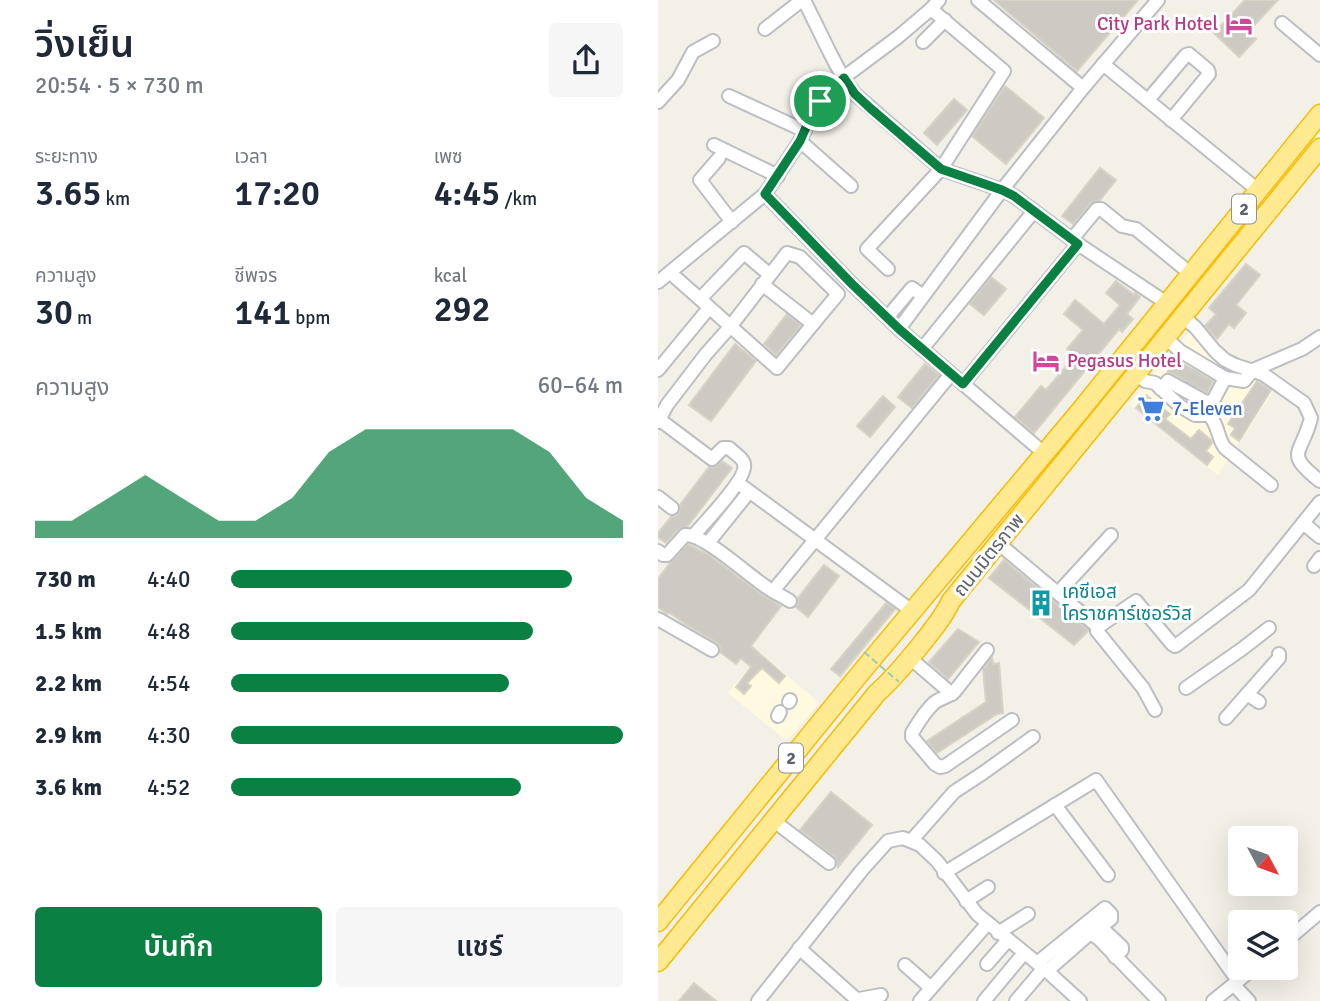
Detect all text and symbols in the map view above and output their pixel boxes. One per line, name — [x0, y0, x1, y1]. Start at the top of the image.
hotel icon: City Park Hotel — [1224, 9, 1254, 39]
place label: City Park Hotel — [1097, 12, 1218, 36]
text: วิ่งเย็น — [35, 21, 134, 68]
button: share — [549, 23, 623, 97]
text: 20:54 · 5 × 730 m — [35, 71, 204, 100]
pin — [790, 71, 850, 131]
icon: arrive — [801, 82, 839, 120]
text: ระยะทาง — [35, 145, 98, 169]
text: เวลา — [234, 145, 268, 169]
text: เพซ — [434, 145, 463, 169]
text: 3.65 — [35, 172, 101, 215]
text: 17:20 — [234, 172, 320, 215]
text: 4:45 — [434, 172, 500, 215]
text: km — [101, 187, 130, 211]
text: /km — [500, 187, 537, 211]
road number: 2 — [1232, 194, 1256, 224]
text: ความสูง — [35, 264, 96, 288]
text: ชีพจร — [234, 264, 277, 288]
text: kcal — [434, 264, 467, 288]
text: 292 — [434, 288, 490, 331]
text: 30 — [35, 291, 73, 334]
text: 141 — [234, 291, 291, 334]
text: m — [73, 306, 92, 330]
text: bpm — [291, 306, 330, 330]
hotel icon: Pegasus Hotel — [1031, 346, 1061, 376]
place label: Pegasus Hotel — [1067, 349, 1182, 373]
text: 60–64 m — [538, 371, 623, 400]
text: ความสูง — [35, 373, 109, 402]
supermarket icon: 7-Eleven — [1136, 394, 1166, 424]
place label: 7-Eleven — [1172, 397, 1243, 421]
street label: ถนนมิตรภาพ — [948, 509, 1030, 601]
text: 730 m — [35, 565, 96, 594]
text: 4:40 — [147, 565, 190, 594]
place label: เคซีเอส โคราชคาร์เซอร์วิส — [1062, 580, 1192, 626]
building icon: เคซีเอส โคราชคาร์เซอร์วิส — [1026, 588, 1056, 618]
text: 1.5 km — [35, 617, 102, 646]
text: 4:48 — [147, 617, 190, 646]
text: 2.2 km — [35, 669, 102, 698]
text: 4:54 — [147, 669, 190, 698]
text: 2.9 km — [35, 721, 102, 750]
text: 4:30 — [147, 721, 190, 750]
road number: 2 — [779, 744, 803, 772]
text: 3.6 km — [35, 773, 102, 802]
text: 4:52 — [147, 773, 190, 802]
north arrow — [1228, 826, 1298, 896]
map controls — [1228, 826, 1298, 980]
button: บันทึก — [35, 907, 322, 987]
button: แชร์ — [336, 907, 623, 987]
button: layers — [1228, 910, 1298, 980]

